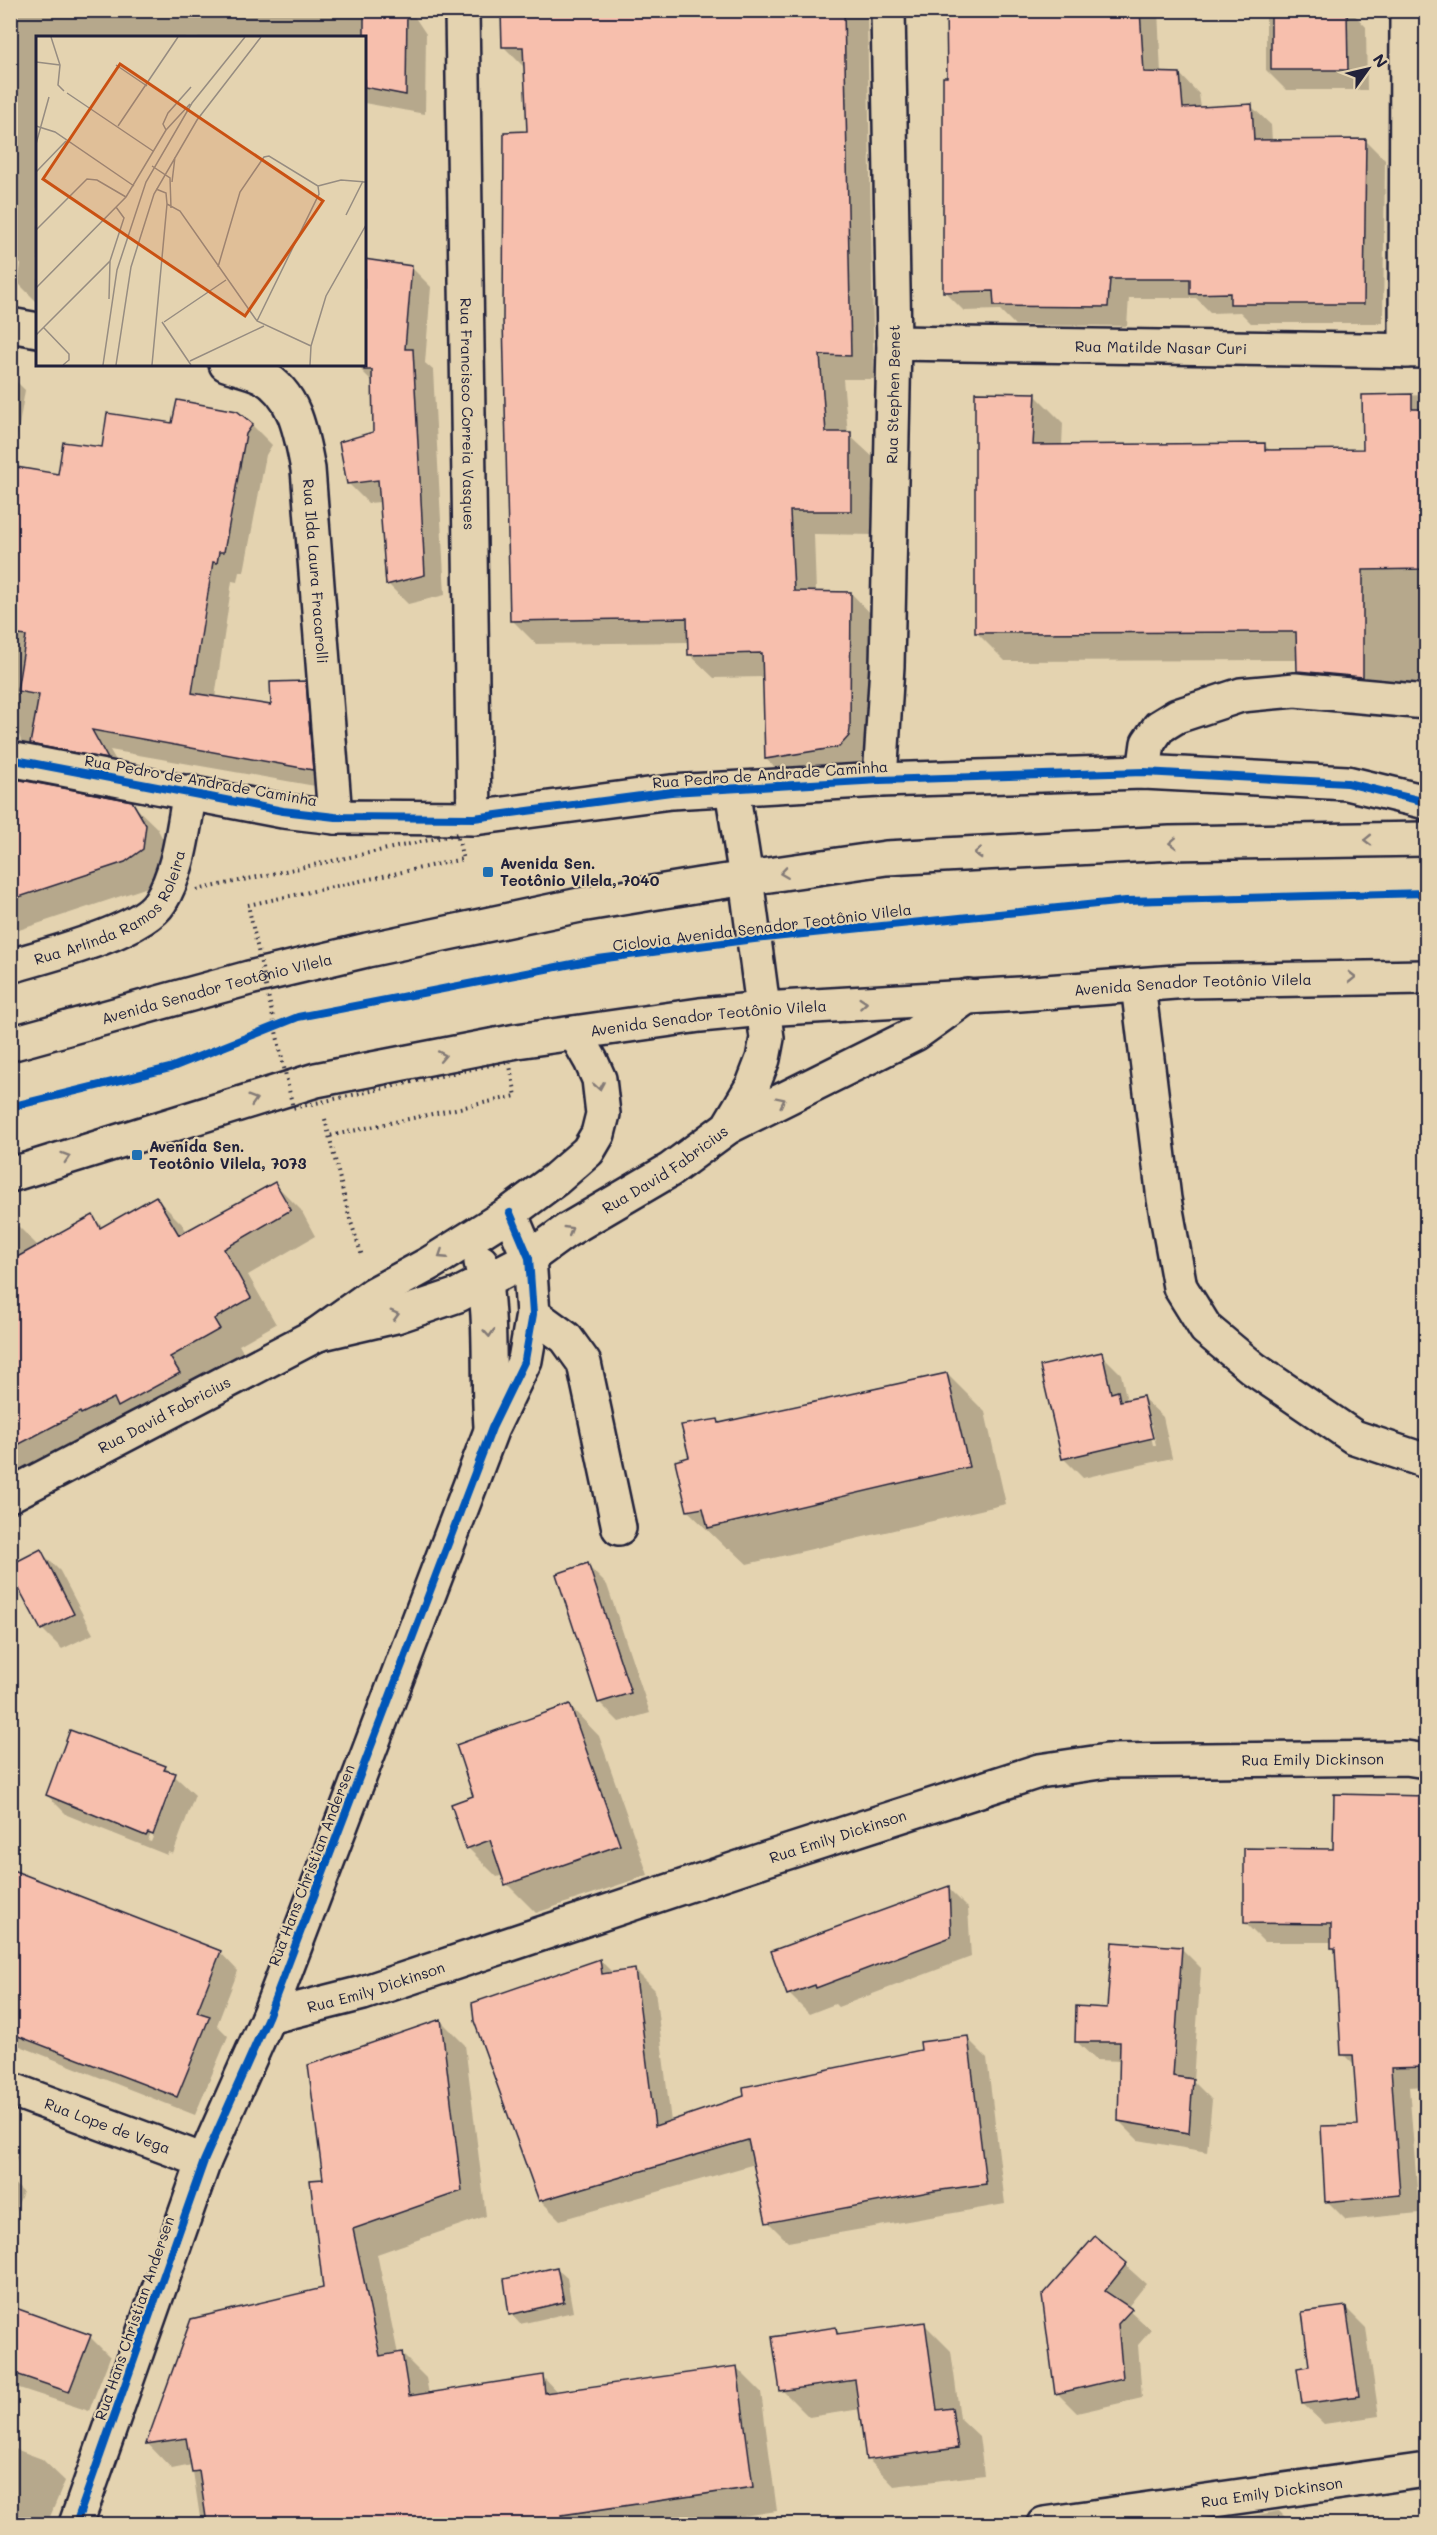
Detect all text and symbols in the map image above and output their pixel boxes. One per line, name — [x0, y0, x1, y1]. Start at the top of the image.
inset map — [36, 36, 366, 366]
north arrow — [1338, 39, 1398, 99]
text: N — [1369, 49, 1393, 71]
street label: Rua Francisco Correia Vasques — [456, 298, 480, 530]
street label: Rua Stephen Benet — [881, 324, 904, 464]
street label: Rua Matilde Nasar Curi — [1075, 336, 1247, 358]
street label: Rua Ilda Laura Fracarolli — [299, 478, 333, 664]
street label: Rua Pedro de Andrade Caminha — [83, 750, 319, 810]
street label: Rua Pedro de Andrade Caminha — [652, 756, 888, 792]
one-way arrow — [1364, 834, 1373, 846]
one-way arrow — [1169, 837, 1178, 850]
one-way arrow — [974, 846, 983, 859]
street label: Rua Arlinda Ramos Roleira — [32, 848, 189, 969]
place label: Avenida Sen. Teotônio Vilela, 7040 — [500, 853, 660, 890]
marker: Avenida Sen. Teotônio Vilela, 7040 — [481, 865, 495, 879]
one-way arrow — [780, 866, 789, 878]
street label: Ciclovia Avenida Senador Teotônio Vilela — [611, 899, 913, 955]
street label: Avenida Senador Teotônio Vilela — [99, 949, 334, 1028]
street label: Avenida Senador Teotônio Vilela — [1073, 969, 1312, 1000]
one-way arrow — [1347, 971, 1356, 984]
street label: Avenida Senador Teotônio Vilela — [589, 995, 827, 1041]
one-way arrow — [859, 996, 868, 1009]
one-way arrow — [437, 1050, 447, 1063]
one-way arrow — [592, 1081, 605, 1091]
one-way arrow — [247, 1094, 258, 1107]
one-way arrow — [774, 1096, 785, 1108]
street label: Rua David Fabricius — [598, 1121, 732, 1218]
place label: Avenida Sen. Teotônio Vilela, 7073 — [149, 1136, 306, 1173]
marker: Avenida Sen. Teotônio Vilela, 7073 — [130, 1148, 144, 1162]
one-way arrow — [60, 1152, 71, 1164]
one-way arrow — [563, 1225, 573, 1237]
one-way arrow — [438, 1248, 449, 1259]
one-way arrow — [390, 1310, 400, 1323]
one-way arrow — [483, 1329, 496, 1338]
street label: Rua David Fabricius — [94, 1372, 234, 1457]
street label: Rua Emily Dickinson — [1241, 1748, 1384, 1770]
street label: Rua Hans Christian Andersen — [263, 1761, 359, 1969]
street label: Rua Emily Dickinson — [767, 1804, 909, 1867]
street label: Rua Emily Dickinson — [305, 1957, 447, 2017]
street label: Rua Lope de Vega — [42, 2093, 173, 2158]
street label: Rua Hans Christian Andersen — [90, 2213, 178, 2423]
street label: Rua Emily Dickinson — [1200, 2472, 1344, 2512]

